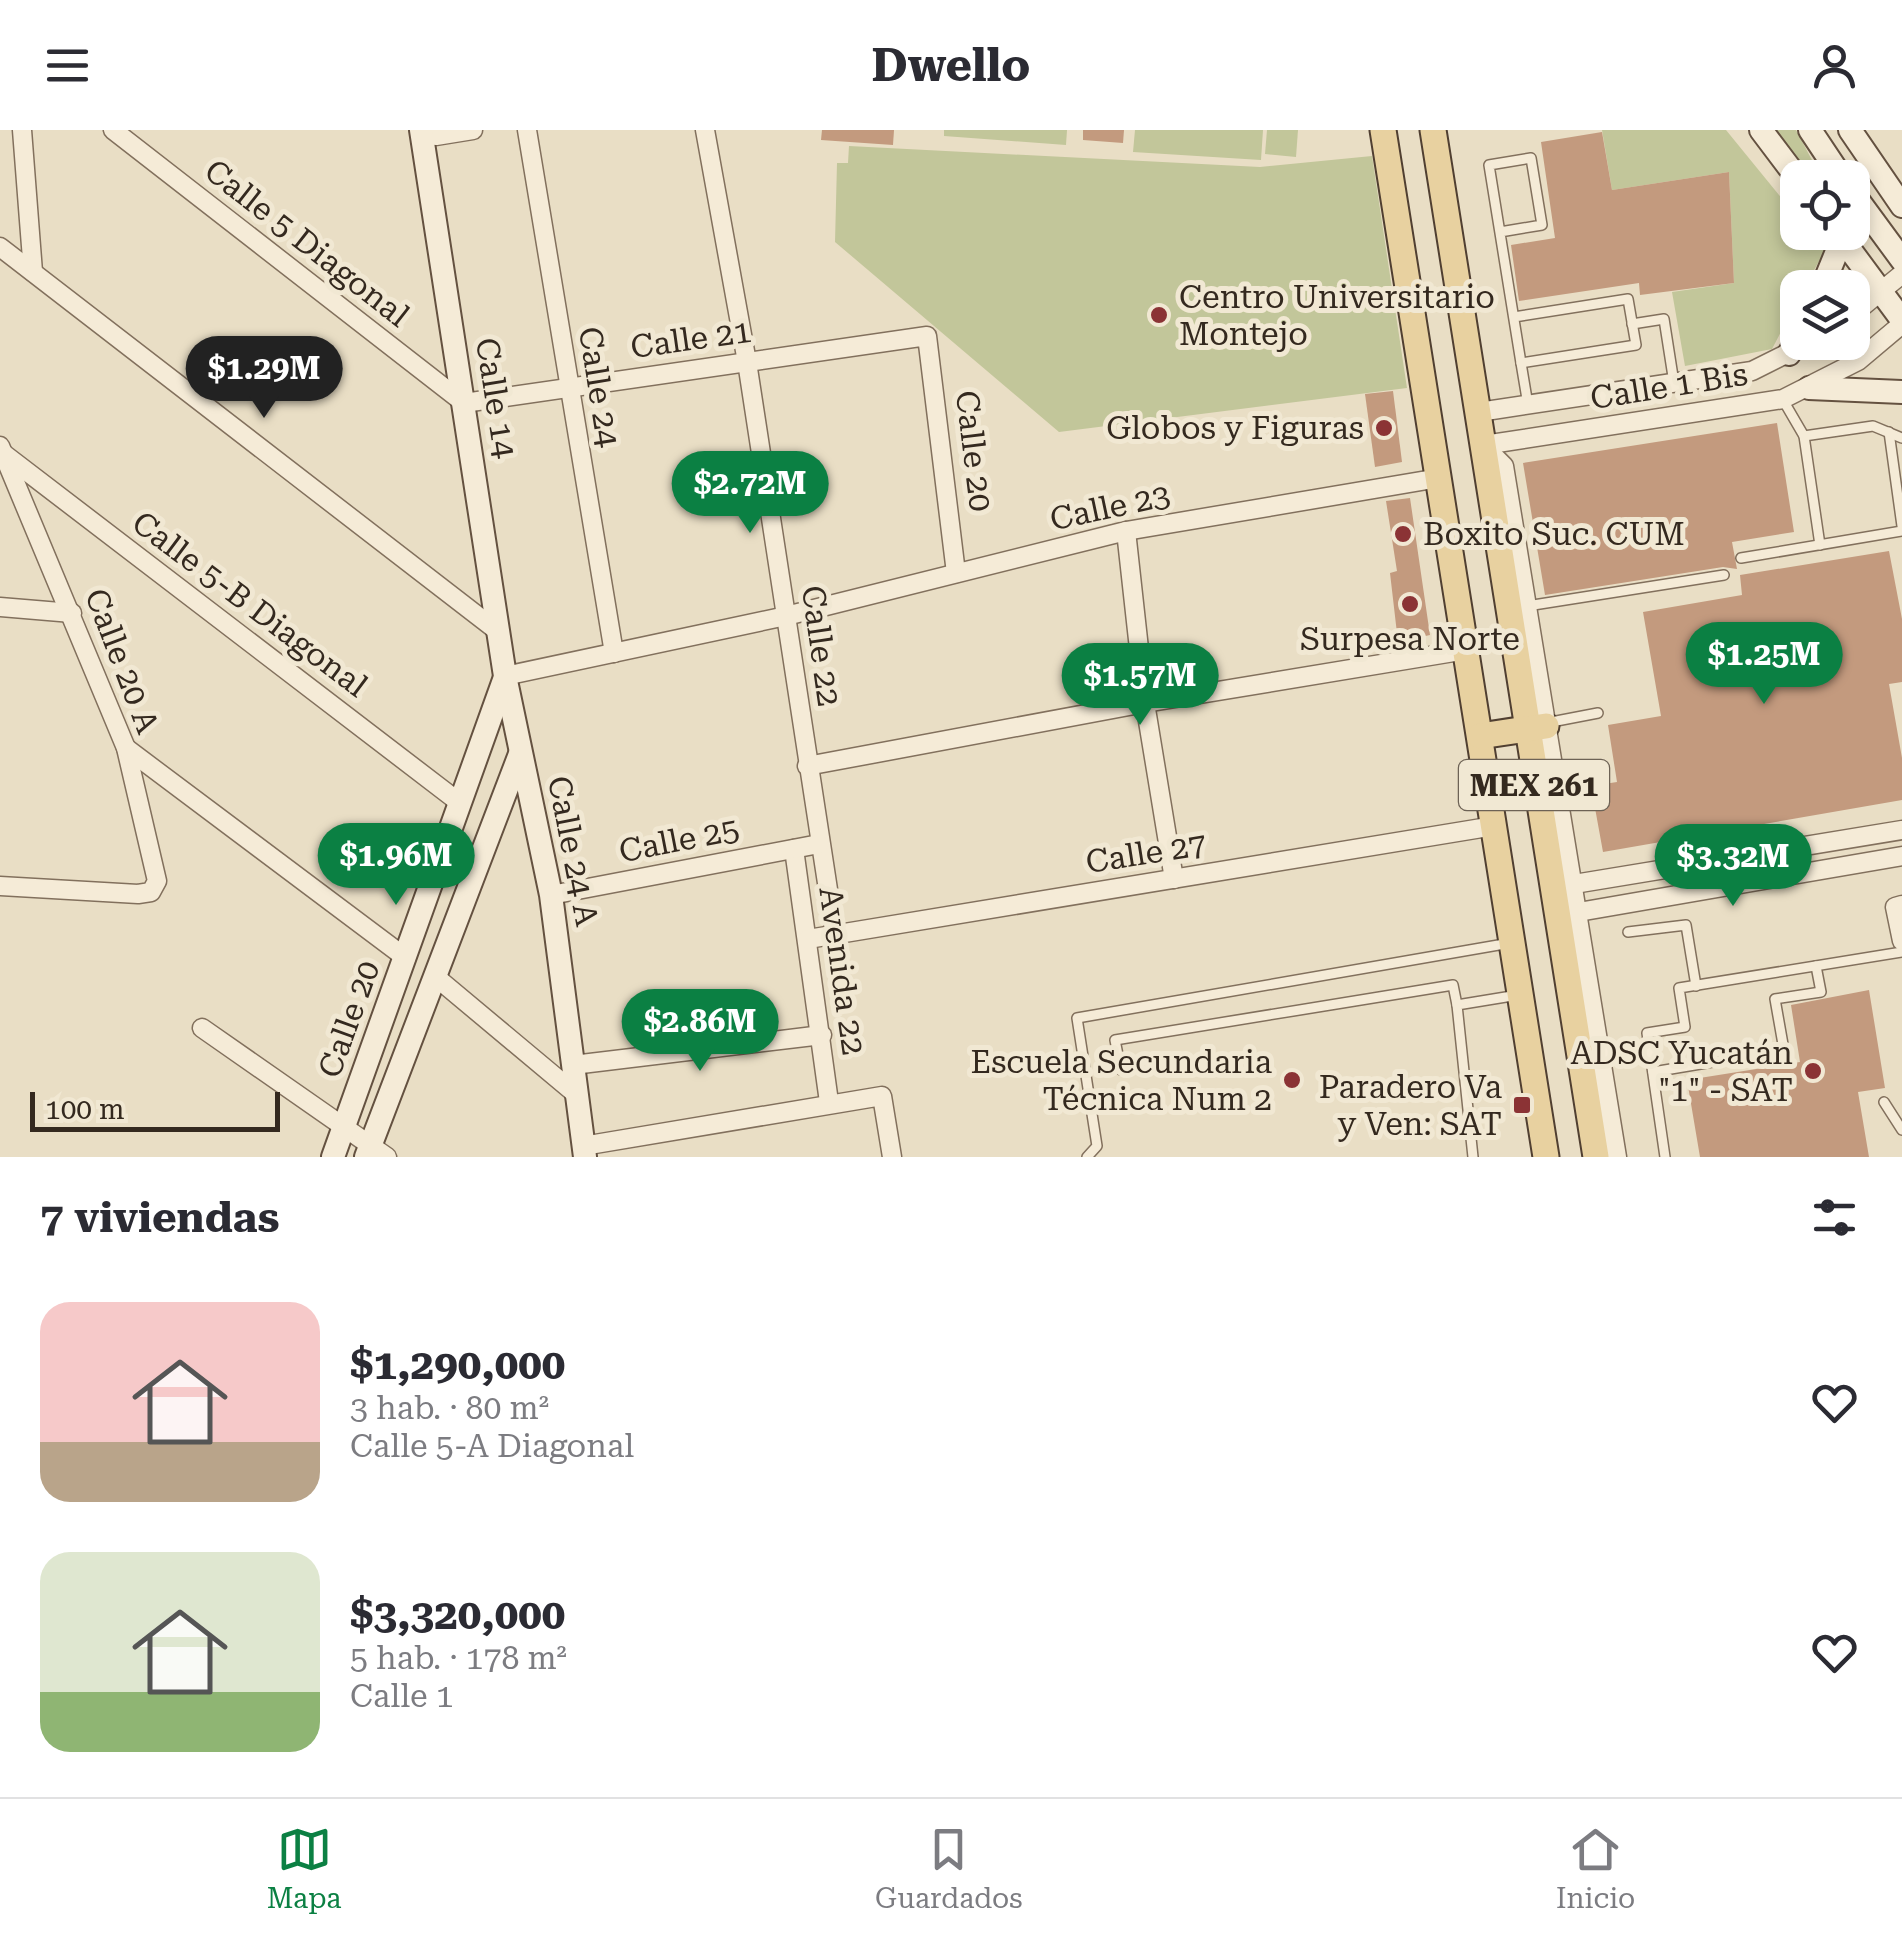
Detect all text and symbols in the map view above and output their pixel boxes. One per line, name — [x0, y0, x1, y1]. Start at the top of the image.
icon: menu — [40, 38, 95, 93]
icon: person — [1807, 38, 1862, 93]
text: Dwello — [872, 39, 1030, 92]
street label: Calle 5 Diagonal — [197, 151, 417, 335]
map controls — [1780, 160, 1870, 360]
button: locate — [1780, 160, 1870, 250]
button: layers — [1780, 270, 1870, 360]
place label: Centro Universitario Montejo — [1179, 278, 1495, 353]
marker: Centro Universitario Montejo — [1148, 304, 1170, 326]
street label: Calle 21 — [628, 312, 754, 366]
street label: Calle 24 — [571, 324, 627, 450]
street label: Calle 14 — [468, 335, 524, 461]
pin: $1.29M — [183, 336, 345, 421]
text: $1.29M — [208, 349, 320, 387]
street label: Calle 1 Bis — [1588, 355, 1750, 417]
street label: Calle 20 — [948, 388, 1000, 514]
place label: Globos y Figuras — [1106, 409, 1364, 447]
marker: Globos y Figuras — [1373, 417, 1395, 439]
pin: $2.72M — [669, 451, 831, 536]
text: $2.72M — [694, 464, 806, 502]
street label: Calle 23 — [1047, 476, 1173, 538]
street label: Calle 5-B Diagonal — [125, 503, 375, 705]
place label: Boxito Suc. CUM — [1423, 515, 1685, 553]
marker: Boxito Suc. CUM — [1392, 523, 1414, 545]
street label: Calle 20 A — [77, 583, 167, 739]
street label: Calle 22 — [794, 583, 848, 709]
marker: Surpesa Norte — [1399, 593, 1421, 615]
place label: Surpesa Norte — [1300, 620, 1520, 658]
pin: $1.25M — [1683, 622, 1845, 707]
text: $1.25M — [1708, 635, 1820, 673]
pin: $1.57M — [1059, 643, 1221, 728]
text: $1.57M — [1084, 656, 1196, 694]
road number: MEX 261 — [1459, 760, 1609, 810]
street label: Calle 24 A — [540, 773, 606, 930]
street label: Calle 25 — [616, 810, 742, 870]
pin: $1.96M — [315, 823, 477, 908]
pin: $3.32M — [1652, 824, 1814, 909]
street label: Calle 27 — [1083, 825, 1209, 881]
text: $1.96M — [340, 836, 452, 874]
text: $3.32M — [1677, 837, 1789, 875]
street label: Avenida 22 — [811, 884, 873, 1058]
street label: Calle 20 — [310, 955, 388, 1083]
pin: $2.86M — [619, 989, 781, 1074]
text: $2.86M — [644, 1002, 756, 1040]
place label: ADSC Yucatán "1" - SAT — [1571, 1034, 1793, 1109]
place label: Escuela Secundaria Técnica Num 2 — [970, 1043, 1272, 1118]
marker: ADSC Yucatán "1" - SAT — [1802, 1060, 1824, 1082]
place label: Paradero Va y Ven: SAT — [1319, 1068, 1502, 1143]
marker: Escuela Secundaria Técnica Num 2 — [1281, 1069, 1303, 1091]
scale bar — [30, 1087, 280, 1131]
text: 100 m — [45, 1093, 125, 1126]
marker: Paradero Va y Ven: SAT — [1511, 1094, 1533, 1116]
icon: filters — [1807, 1190, 1862, 1245]
text: 7 viviendas — [40, 1193, 279, 1242]
text: $1,290,000 — [350, 1340, 565, 1389]
icon: home — [120, 1342, 240, 1462]
icon: heart — [1807, 1375, 1862, 1430]
text: 3 hab. · 80 m² — [350, 1389, 549, 1427]
text: Calle 5-A Diagonal — [350, 1427, 634, 1465]
text: $3,320,000 — [350, 1590, 565, 1639]
icon: home — [120, 1592, 240, 1712]
icon: heart — [1807, 1625, 1862, 1680]
text: 5 hab. · 178 m² — [350, 1639, 567, 1677]
text: Calle 1 — [350, 1677, 454, 1715]
tab: Mapa — [267, 1822, 342, 1915]
tab: Guardados — [875, 1822, 1023, 1915]
tab: Inicio — [1556, 1822, 1635, 1915]

